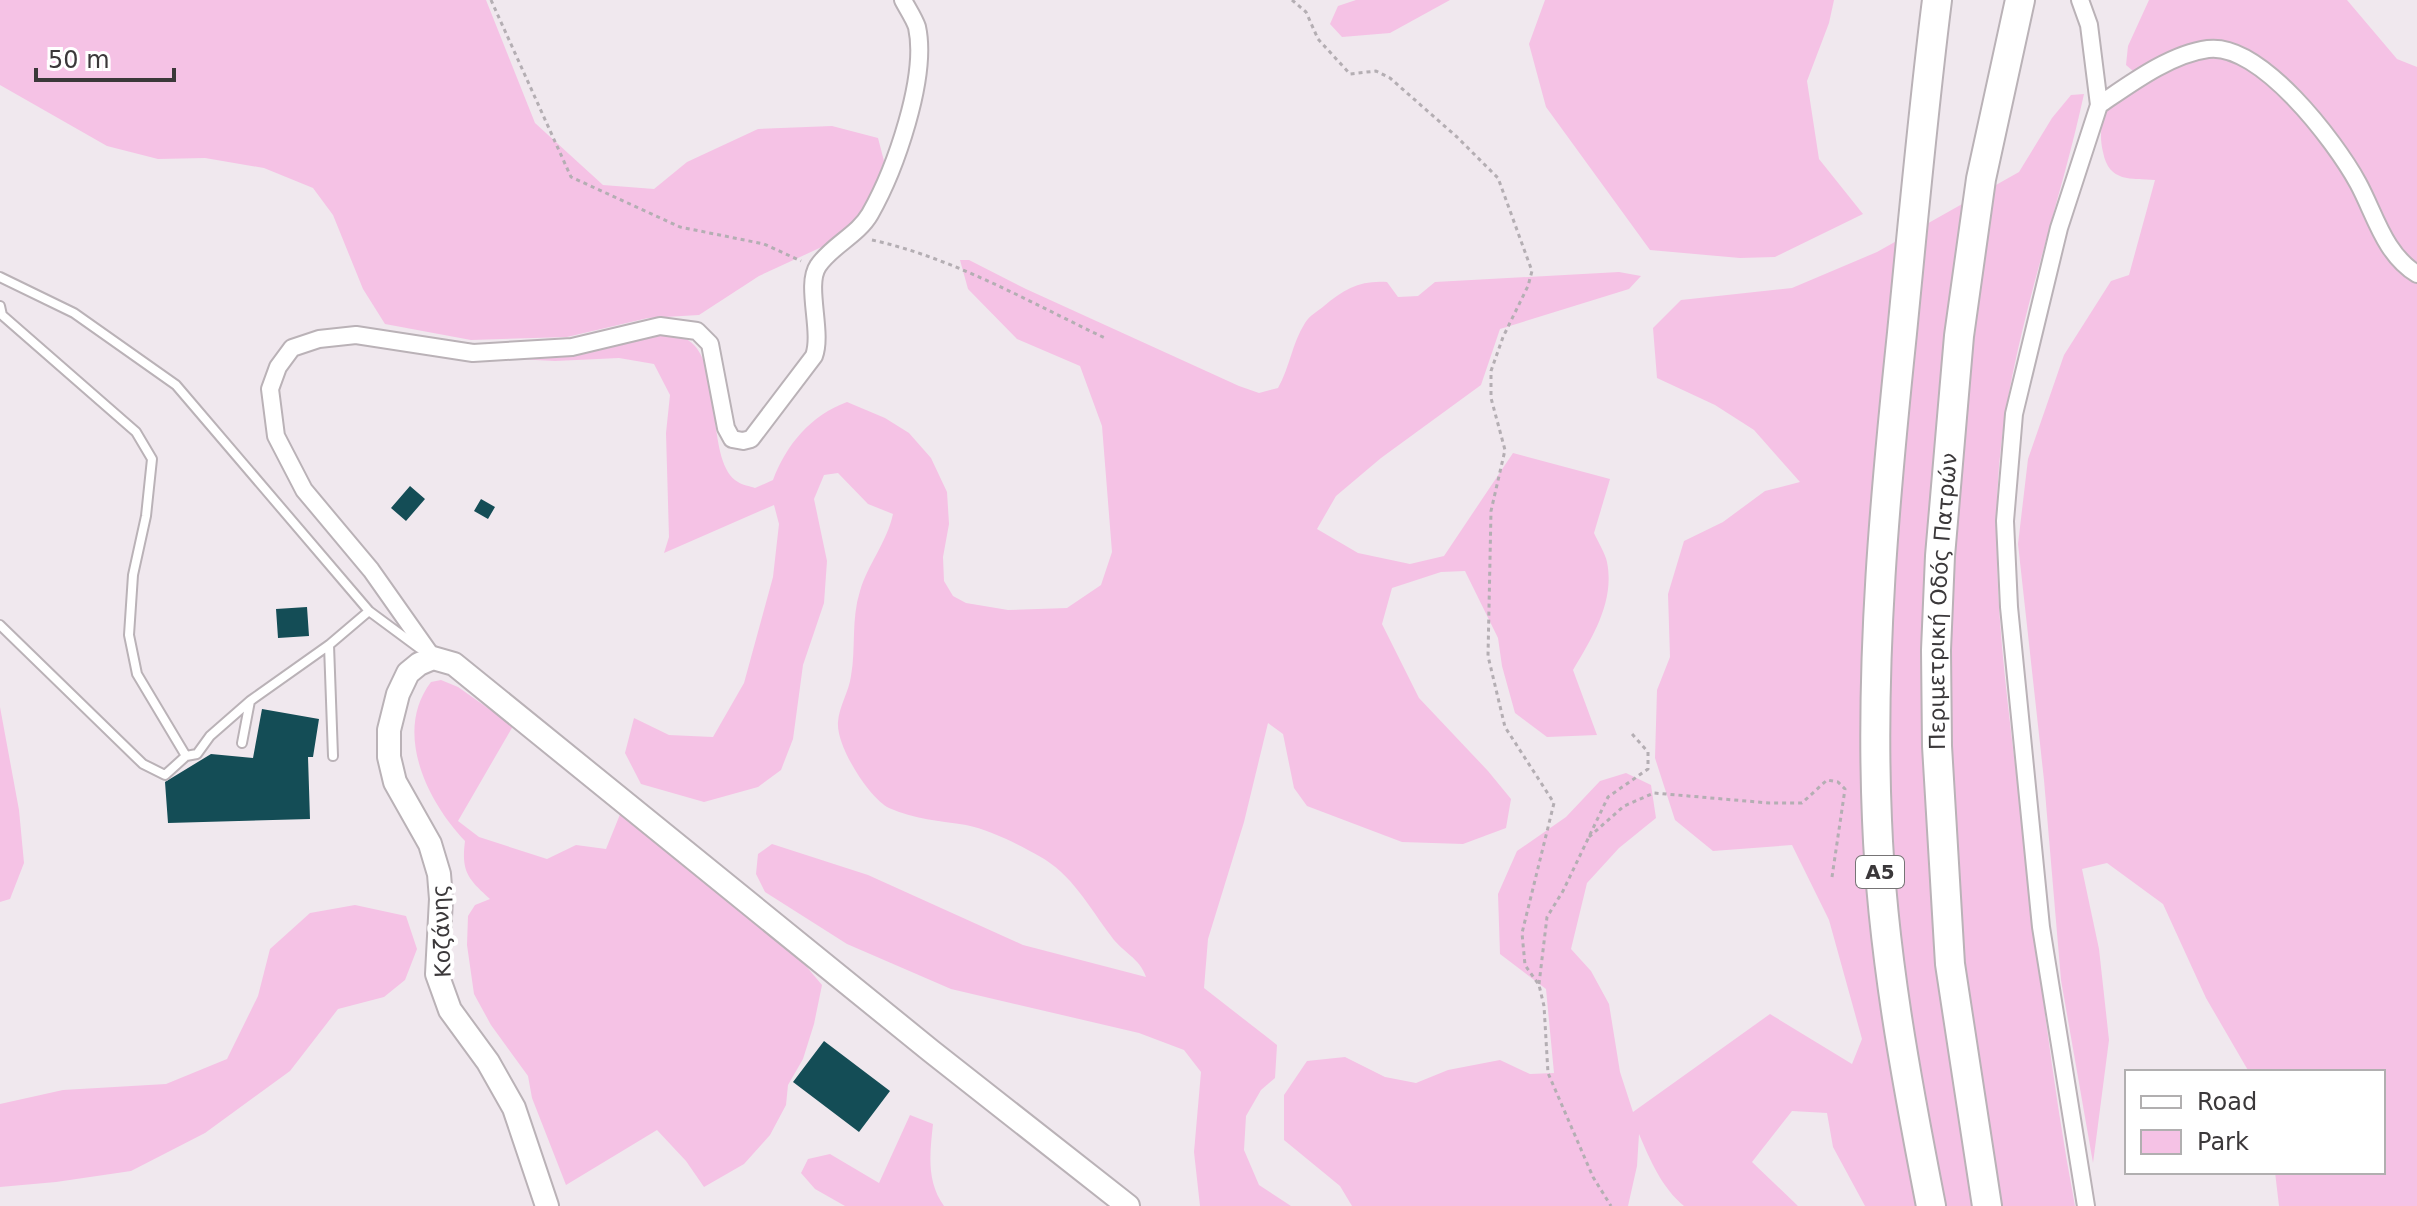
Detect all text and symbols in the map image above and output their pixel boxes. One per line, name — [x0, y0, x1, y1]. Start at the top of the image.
scale bar — [36, 32, 174, 82]
text: 50 m — [48, 46, 110, 74]
street label: Περιμετρική Οδός Πατρών — [1924, 452, 1962, 750]
road number: Α5 — [1856, 856, 1904, 888]
street label: Κοζάνης — [427, 884, 456, 978]
legend — [2125, 1070, 2385, 1174]
text: Road — [2197, 1088, 2257, 1116]
text: Park — [2197, 1128, 2249, 1156]

